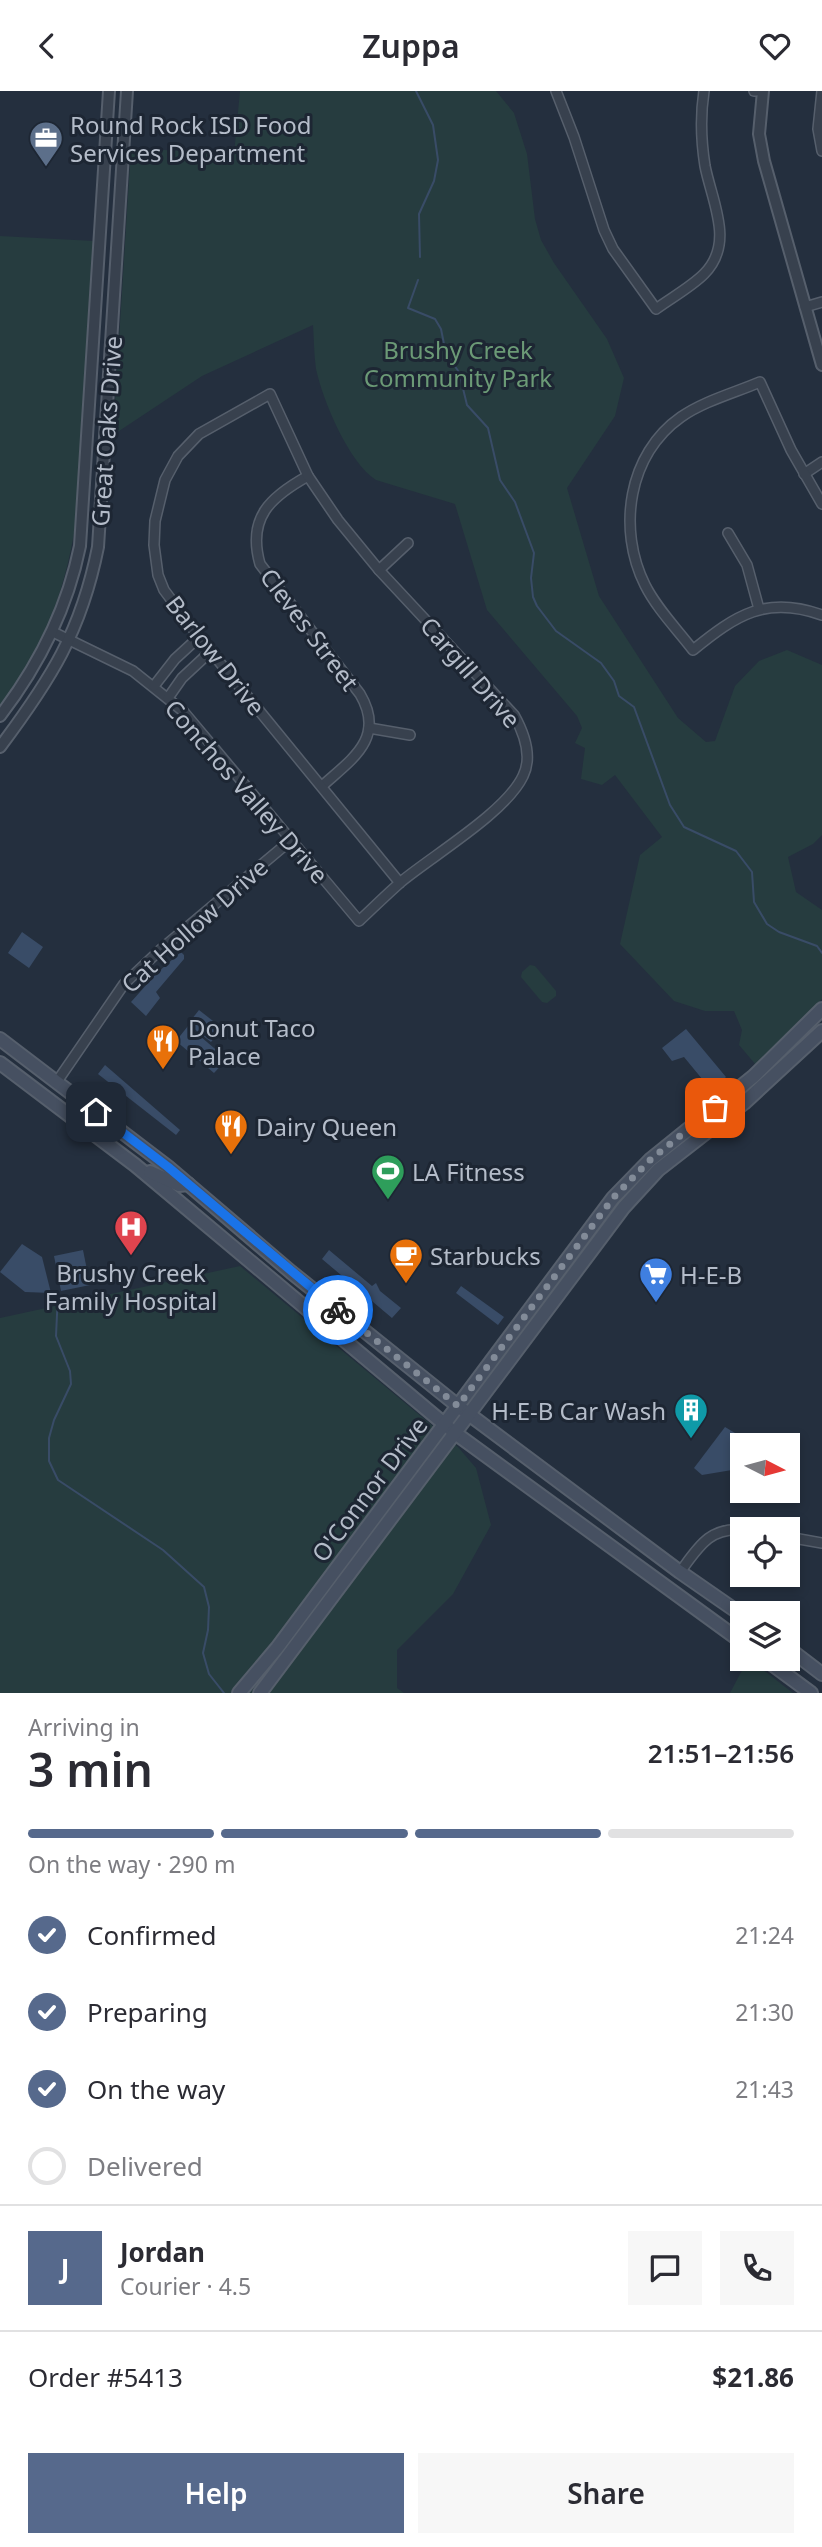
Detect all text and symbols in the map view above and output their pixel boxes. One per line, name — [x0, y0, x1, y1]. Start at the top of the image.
text: Zuppa — [362, 24, 460, 67]
icon: back — [28, 27, 66, 65]
icon: heart — [756, 27, 794, 65]
place label: Round Rock ISD Food Services Department — [70, 108, 311, 169]
office icon: Round Rock ISD Food Services Department — [27, 119, 65, 168]
park label: Brushy Creek Community Park — [364, 333, 552, 394]
street label: Great Oaks Drive — [83, 335, 129, 527]
street label: Cleves Street — [253, 561, 367, 697]
street label: Barlow Drive — [159, 588, 273, 722]
street label: Cargill Drive — [414, 609, 528, 735]
street label: Conchos Valley Drive — [158, 692, 336, 890]
street label: Cat Hollow Drive — [114, 850, 274, 1000]
place label: Donut Taco Palace — [188, 1011, 316, 1072]
restaurant icon: Donut Taco Palace — [144, 1022, 182, 1071]
pin — [685, 1078, 745, 1138]
pin — [66, 1082, 126, 1142]
icon: bag — [696, 1089, 734, 1127]
icon: home — [77, 1093, 115, 1131]
restaurant icon: Dairy Queen — [212, 1107, 250, 1156]
place label: Dairy Queen — [256, 1110, 397, 1143]
sports icon: LA Fitness — [369, 1152, 407, 1201]
place label: LA Fitness — [412, 1155, 525, 1188]
hospital icon: Brushy Creek Family Hospital — [112, 1208, 150, 1257]
cafe icon: Starbucks — [387, 1236, 425, 1285]
place label: Starbucks — [430, 1239, 541, 1272]
supermarket icon: H-E-B — [637, 1255, 675, 1304]
place label: Brushy Creek Family Hospital — [45, 1256, 217, 1317]
place label: H-E-B — [680, 1258, 742, 1291]
courier — [303, 1275, 373, 1345]
icon: bike — [319, 1291, 357, 1329]
building icon: H-E-B Car Wash — [672, 1391, 710, 1440]
place label: H-E-B Car Wash — [491, 1394, 666, 1427]
street label: O'Connor Drive — [304, 1410, 434, 1568]
north arrow — [730, 1433, 800, 1503]
map controls — [730, 1433, 800, 1671]
button: locate — [730, 1517, 800, 1587]
button: layers — [730, 1601, 800, 1671]
text: Arriving in — [28, 1711, 140, 1743]
text: 21:51–21:56 — [648, 1735, 794, 1771]
text: 3 min — [28, 1738, 153, 1800]
text: On the way · 290 m — [28, 1848, 235, 1880]
icon: check — [28, 1916, 66, 1954]
text: Confirmed — [87, 1917, 217, 1953]
text: 21:24 — [735, 1919, 794, 1951]
icon: check — [28, 1993, 66, 2031]
text: Preparing — [87, 1994, 208, 2030]
text: 21:30 — [735, 1996, 794, 2028]
icon: check — [28, 2070, 66, 2108]
text: On the way — [87, 2071, 225, 2107]
text: 21:43 — [735, 2073, 794, 2105]
text: Delivered — [87, 2148, 203, 2184]
button: chat — [628, 2231, 702, 2305]
button: phone — [720, 2231, 794, 2305]
text: Jordan — [120, 2234, 205, 2270]
text: J — [61, 2250, 69, 2286]
text: Courier · 4.5 — [120, 2270, 251, 2302]
text: Order #5413 — [28, 2359, 183, 2395]
text: $21.86 — [712, 2359, 794, 2395]
button: Help — [28, 2453, 404, 2533]
button: Share — [418, 2453, 794, 2533]

